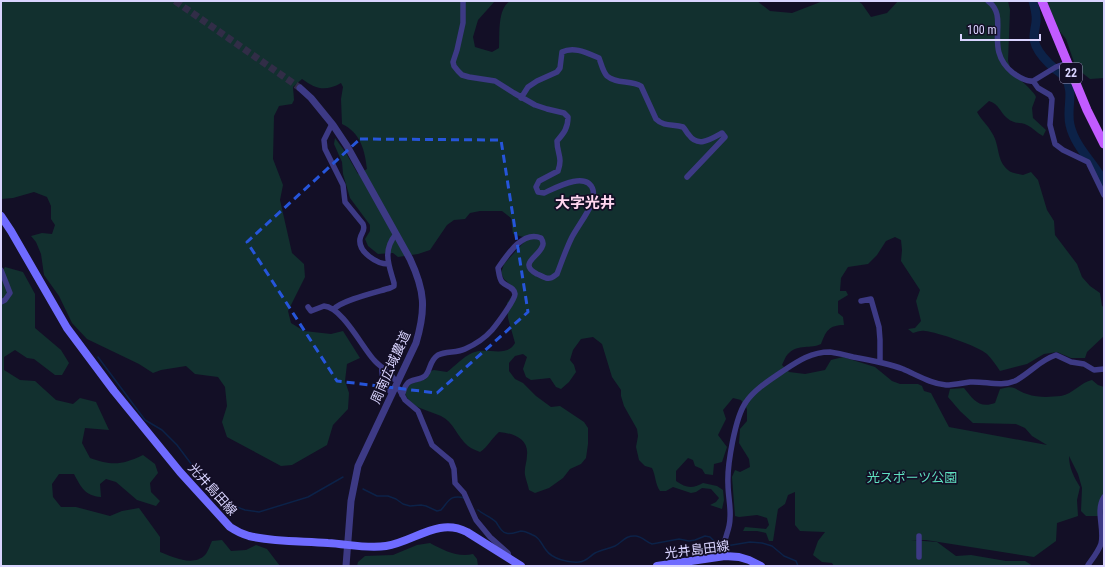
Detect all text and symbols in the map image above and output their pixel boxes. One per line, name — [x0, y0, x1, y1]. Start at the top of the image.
scale bar — [961, 16, 1040, 42]
text: 100 m — [967, 23, 997, 37]
road number: 22 — [1060, 63, 1082, 83]
district label: 大字光井 — [555, 194, 615, 212]
street label: 周南広域農道 — [368, 329, 413, 406]
street label: 光井島田線 — [185, 460, 240, 519]
park label: 光スポーツ公園 — [867, 470, 957, 485]
street label: 光井島田線 — [664, 538, 730, 561]

